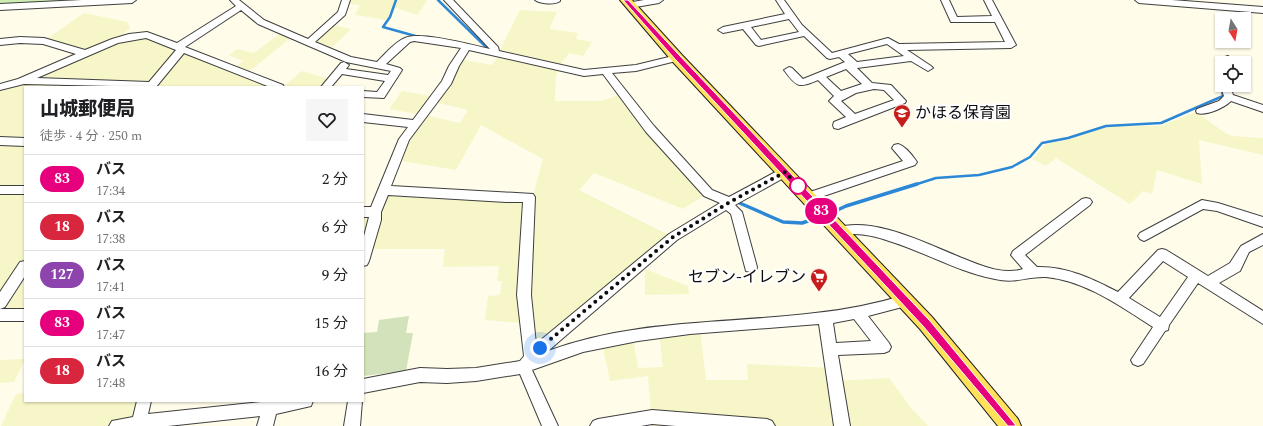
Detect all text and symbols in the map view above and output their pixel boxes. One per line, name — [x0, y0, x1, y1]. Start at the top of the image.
north arrow — [1215, 12, 1251, 48]
map controls — [1215, 12, 1251, 92]
button: locate — [1215, 56, 1251, 92]
text: 山城郵便局 — [40, 95, 135, 124]
button: heart — [306, 99, 348, 141]
place label: かほる保育園 — [915, 101, 1011, 125]
school or university icon: かほる保育園 — [892, 103, 912, 128]
text: 徒歩 · 4 分 · 250 m — [40, 126, 142, 146]
text: バス — [96, 158, 126, 181]
text: 83 — [54, 168, 70, 189]
text: 2 分 — [322, 168, 348, 191]
unlabelled marker — [789, 177, 807, 195]
text: 17:34 — [96, 181, 125, 201]
line badge: 83 — [803, 198, 839, 224]
text: 83 — [813, 200, 829, 221]
text: バス — [96, 206, 126, 229]
text: 18 — [54, 216, 70, 237]
text: 6 分 — [322, 216, 348, 239]
text: 17:38 — [96, 229, 125, 249]
text: バス — [96, 254, 126, 277]
text: 127 — [50, 264, 74, 285]
text: 9 分 — [322, 264, 348, 287]
place label: セブン-イレブン — [688, 265, 806, 289]
supermarket icon: セブン-イレブン — [809, 267, 829, 292]
text: 17:41 — [96, 277, 125, 297]
text: バス — [96, 302, 126, 325]
text: 83 — [54, 312, 70, 333]
text: 15 分 — [314, 312, 348, 335]
text: 17:47 — [96, 325, 125, 345]
your location — [530, 338, 550, 358]
text: バス — [96, 350, 126, 373]
text: 18 — [54, 360, 70, 381]
text: 16 分 — [314, 360, 348, 383]
text: 17:48 — [96, 373, 125, 393]

